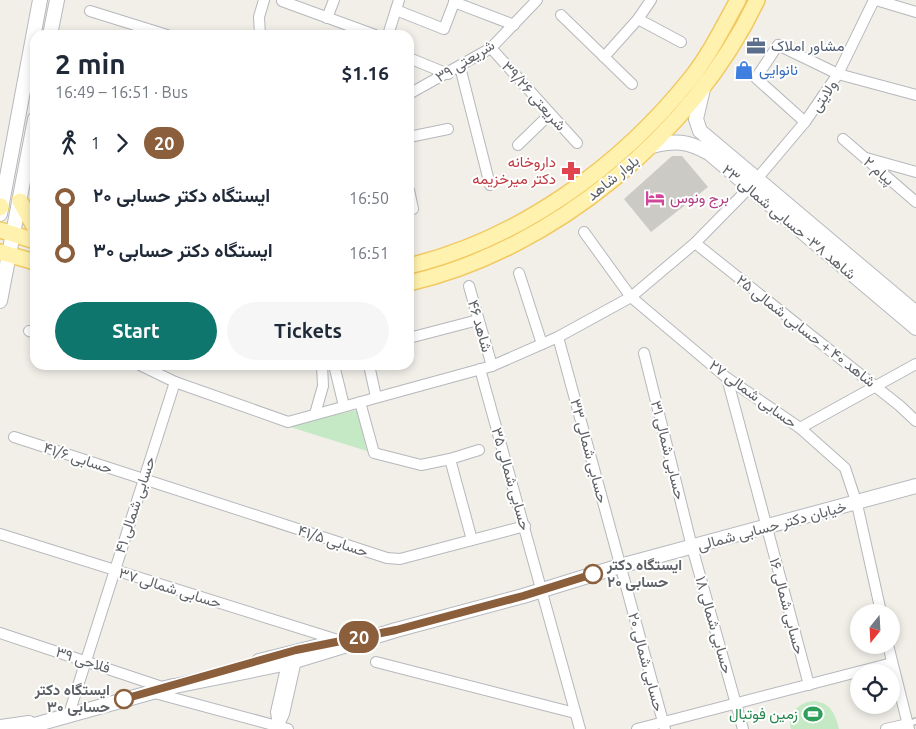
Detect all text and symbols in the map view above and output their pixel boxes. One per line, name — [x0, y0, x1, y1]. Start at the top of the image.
office icon: مشاور املاک — [745, 35, 767, 57]
street label: شریعتی ۳۹ — [432, 36, 499, 87]
place label: مشاور املاک — [771, 37, 844, 55]
text: 2 min — [55, 48, 126, 79]
street label: شریعتی ۳۹/۲۶ — [497, 58, 570, 135]
shop icon: نانوایی — [733, 59, 755, 81]
place label: نانوایی — [759, 61, 798, 80]
text: $1.16 — [341, 62, 389, 84]
street label: ولایتی — [807, 76, 842, 116]
text: 16:49 – 16:51 · Bus — [55, 83, 188, 101]
icon: walk — [55, 129, 83, 157]
icon: forward — [108, 129, 136, 157]
text: 20 — [154, 133, 174, 153]
text: 1 — [91, 134, 100, 152]
street label: بلوار شاهد — [583, 151, 643, 205]
place label: داروخانه دکتر میرخزیمه — [472, 153, 556, 188]
street label: پیام ۲ — [859, 153, 898, 190]
pharmacy icon: داروخانه دکتر میرخزیمه — [560, 160, 582, 182]
street label: شاهد ۳۸- حسابی شمالی ۲۳ — [718, 161, 860, 284]
text: ایستگاه دکتر حسابی ۲۰ — [93, 184, 270, 206]
hotel icon: برج ونوس — [644, 187, 666, 209]
text: 16:50 — [349, 189, 389, 207]
place label: برج ونوس — [670, 189, 729, 209]
text: ایستگاه دکتر حسابی ۳۰ — [93, 239, 273, 261]
text: 16:51 — [349, 244, 389, 262]
street label: شاهد ۴۰ + حسابی شمالی ۲۵ — [732, 271, 879, 392]
street label: شاهد ۴۶ — [465, 298, 496, 354]
button: Start — [55, 302, 217, 360]
button: Tickets — [227, 302, 389, 360]
street label: حسابی شمالی ۲۷ — [705, 356, 800, 433]
street label: حسابی شمالی ۳۳ — [565, 397, 612, 505]
street label: حسابی شمالی ۳۱ — [646, 398, 689, 502]
street label: حسابی شمالی ۳۵ — [487, 425, 534, 533]
street label: حسابی ۴۱/۶ — [41, 438, 115, 479]
street label: حسابی شمالی ۴۱ — [111, 454, 160, 556]
street label: خیابان دکتر حسابی شمالی — [695, 497, 849, 556]
street label: حسابی ۴۱/۵ — [295, 521, 370, 562]
place label: ایستگاه دکتر حسابی ۲۰ — [606, 556, 682, 591]
street label: حسابی شمالی ۱۶ — [765, 556, 809, 656]
street label: حسابی شمالی ۳۷ — [116, 564, 223, 613]
marker: ایستگاه دکتر حسابی ۲۰ — [583, 564, 603, 584]
street label: حسابی شمالی ۱۸ — [691, 574, 737, 676]
north arrow — [850, 604, 900, 654]
map controls — [850, 604, 900, 714]
street label: حسابی شمالی ۲۰ — [623, 611, 668, 714]
line badge: 20 — [336, 621, 382, 653]
text: 20 — [349, 627, 369, 647]
street label: فلاحی ۳۹ — [53, 643, 113, 678]
button: locate — [850, 664, 900, 714]
place label: ایستگاه دکتر حسابی ۳۰ — [34, 681, 110, 716]
marker: ایستگاه دکتر حسابی ۳۰ — [114, 689, 134, 709]
sports icon: زمین فوتبال — [802, 703, 824, 725]
place label: زمین فوتبال — [729, 705, 798, 724]

